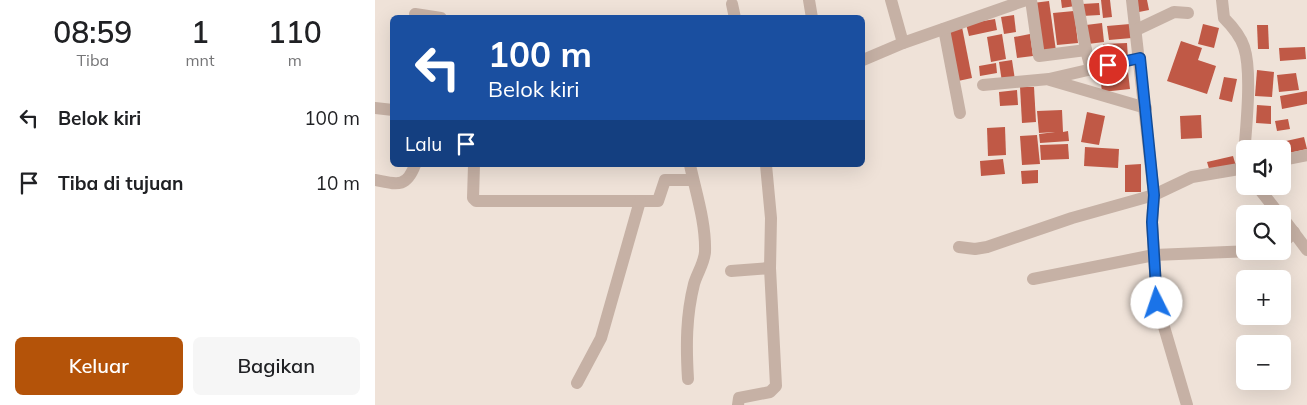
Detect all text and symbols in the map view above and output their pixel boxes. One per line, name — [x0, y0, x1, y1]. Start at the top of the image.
text: 08:59 — [53, 13, 132, 51]
text: 1 — [191, 13, 209, 51]
text: 110 — [268, 13, 322, 51]
text: 100 m — [488, 32, 592, 76]
icon: left — [405, 35, 470, 100]
pin — [1087, 44, 1129, 86]
text: Tiba — [76, 50, 109, 70]
text: mnt — [186, 50, 215, 70]
text: m — [288, 50, 302, 70]
icon: arrive — [1094, 51, 1122, 79]
text: Belok kiri — [488, 75, 580, 103]
icon: left — [15, 104, 43, 132]
text: Belok kiri — [58, 106, 141, 130]
text: 100 m — [304, 106, 360, 130]
icon: arrive — [452, 130, 480, 158]
text: Lalu — [405, 132, 442, 156]
map controls — [1236, 140, 1291, 390]
button: sound — [1236, 140, 1291, 195]
icon: arrive — [15, 169, 43, 197]
text: Tiba di tujuan — [58, 171, 183, 195]
text: 10 m — [316, 171, 360, 195]
button: search — [1236, 205, 1291, 260]
button: + — [1236, 270, 1291, 325]
position arrow — [1130, 276, 1182, 328]
button: − — [1236, 335, 1291, 390]
button: Keluar — [15, 337, 183, 395]
button: Bagikan — [193, 337, 360, 395]

